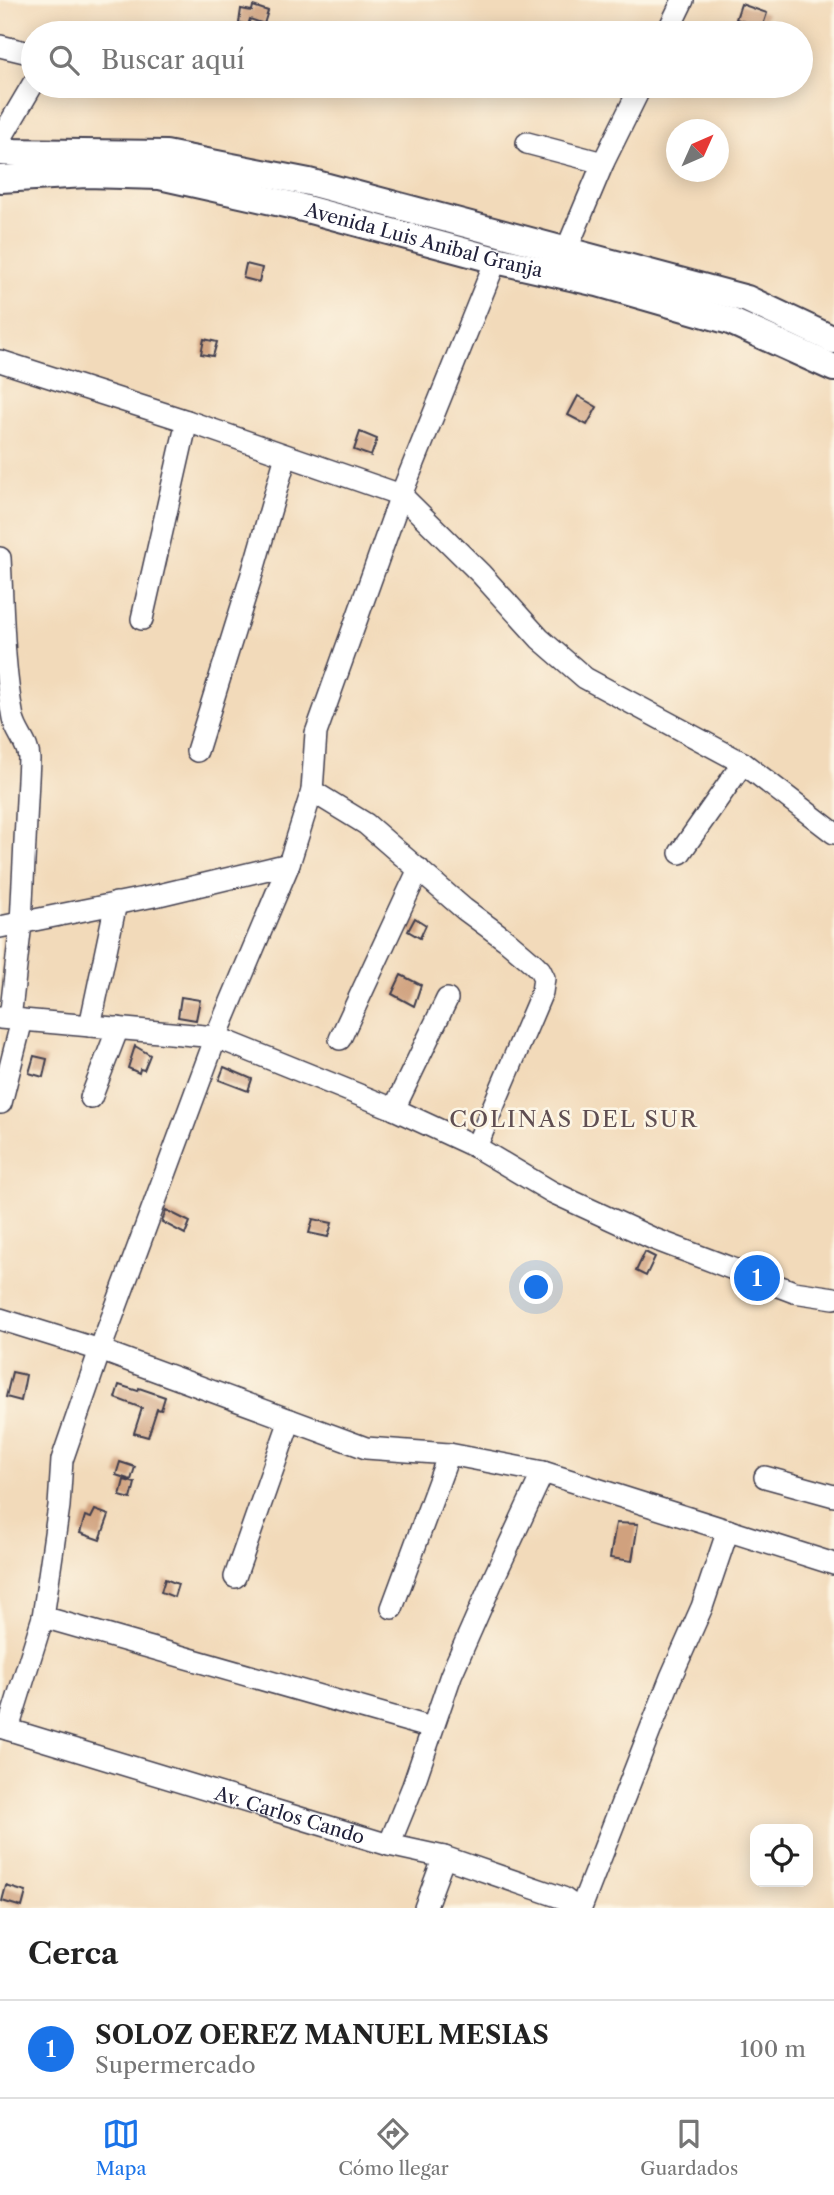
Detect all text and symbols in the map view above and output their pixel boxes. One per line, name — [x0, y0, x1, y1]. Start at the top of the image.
search box — [21, 21, 813, 98]
icon: search — [45, 41, 83, 79]
text: Buscar aquí — [101, 44, 245, 76]
north arrow — [666, 119, 729, 182]
street label: Avenida Luis Anibal Granja — [302, 197, 545, 282]
district label: COLINAS DEL SUR — [449, 1105, 699, 1133]
pin: 1 — [734, 1252, 780, 1304]
your location — [519, 1270, 553, 1304]
street label: Av. Carlos Cando — [211, 1781, 368, 1849]
map controls — [750, 1824, 813, 1887]
button: locate — [750, 1824, 813, 1887]
text: Cerca — [28, 1935, 118, 1972]
text: SOLOZ OEREZ MANUEL MESIAS — [95, 2019, 549, 2051]
text: 1 — [46, 2035, 56, 2063]
text: 100 m — [740, 2035, 806, 2063]
text: Supermercado — [95, 2051, 256, 2079]
tab: Mapa — [96, 2115, 147, 2180]
tab: Cómo llegar — [338, 2115, 449, 2180]
tab: Guardados — [640, 2115, 738, 2180]

